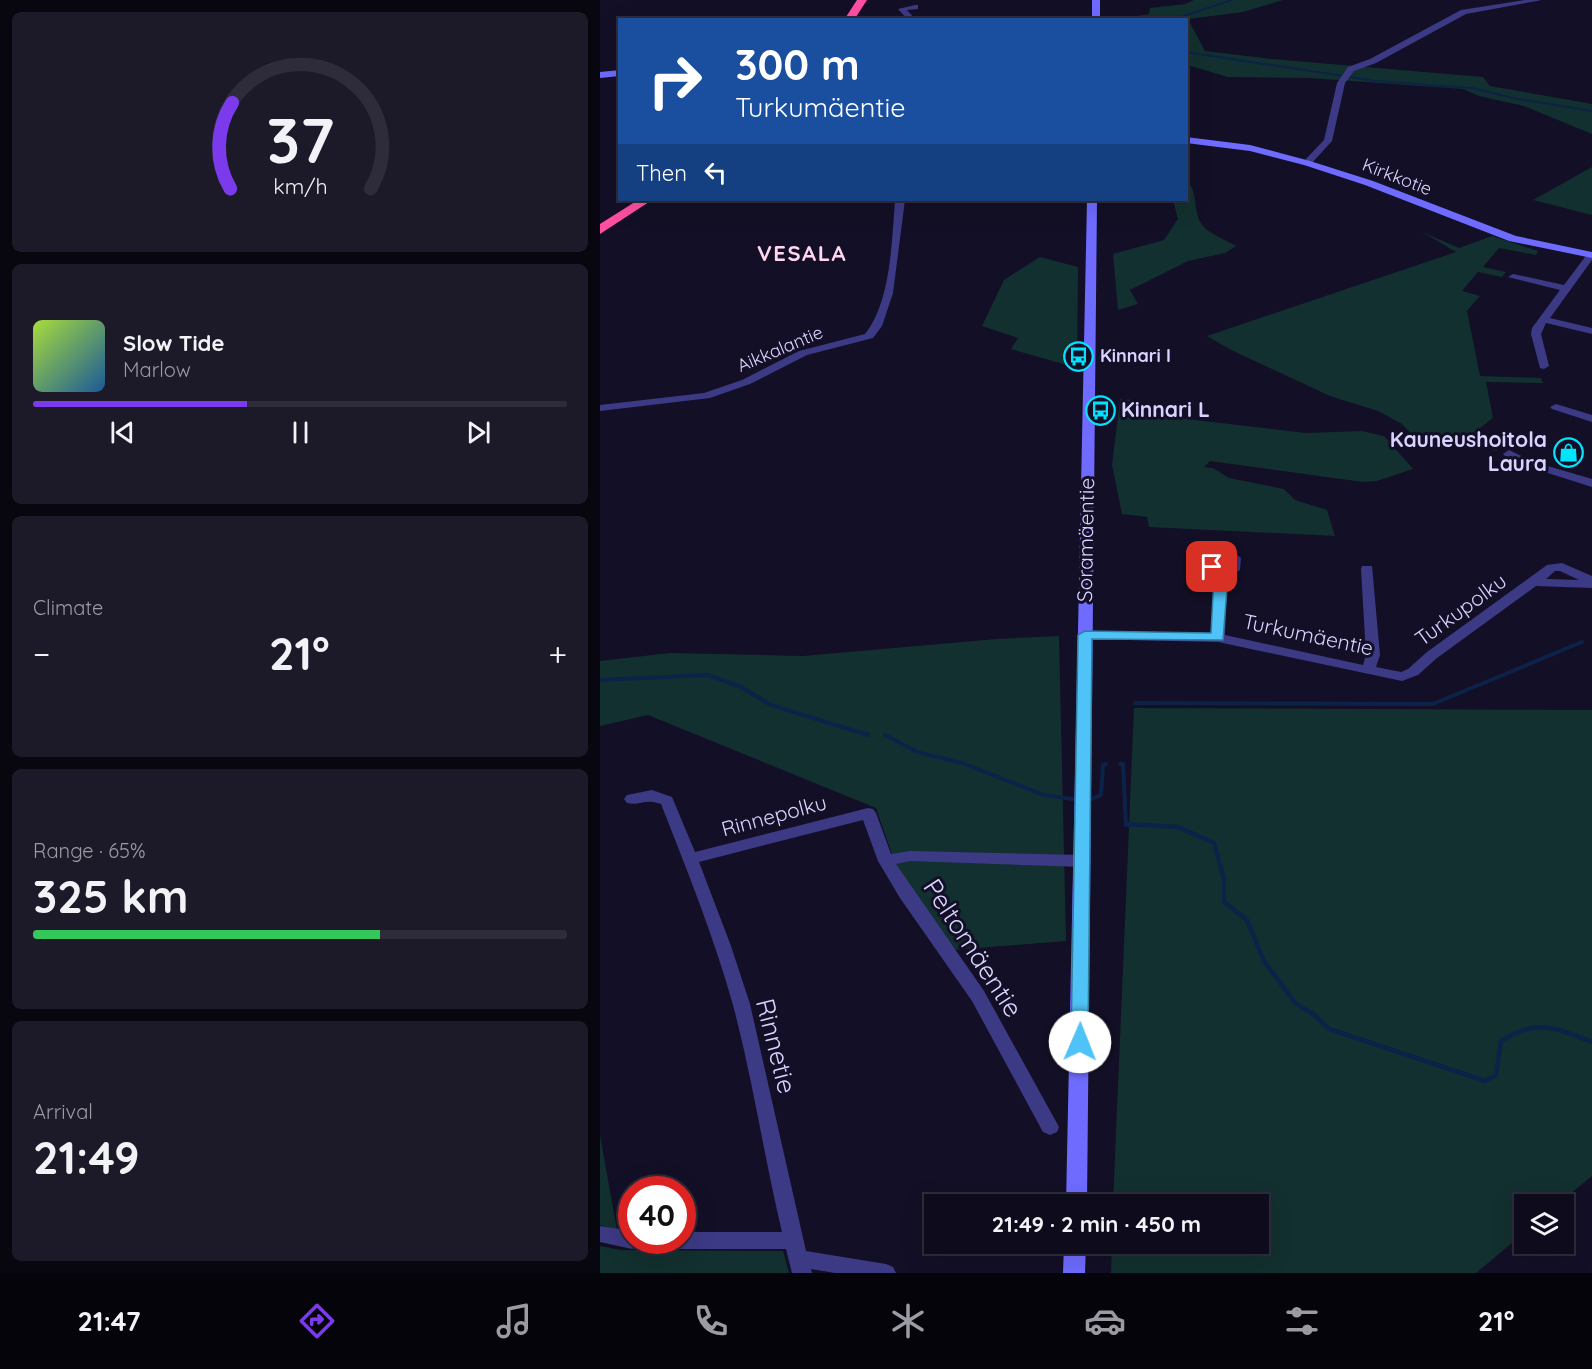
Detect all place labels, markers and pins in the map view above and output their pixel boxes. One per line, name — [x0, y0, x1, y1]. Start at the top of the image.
bus stop icon: Kinnari I — [1063, 340, 1095, 372]
place label: Kinnari I — [1100, 344, 1171, 367]
bus stop icon: Kinnari L — [1084, 394, 1116, 426]
place label: Kinnari L — [1121, 396, 1210, 422]
place label: Kauneushoitola Laura — [1390, 426, 1547, 476]
shop icon: Kauneushoitola Laura — [1552, 436, 1584, 468]
pin — [1186, 541, 1237, 592]

